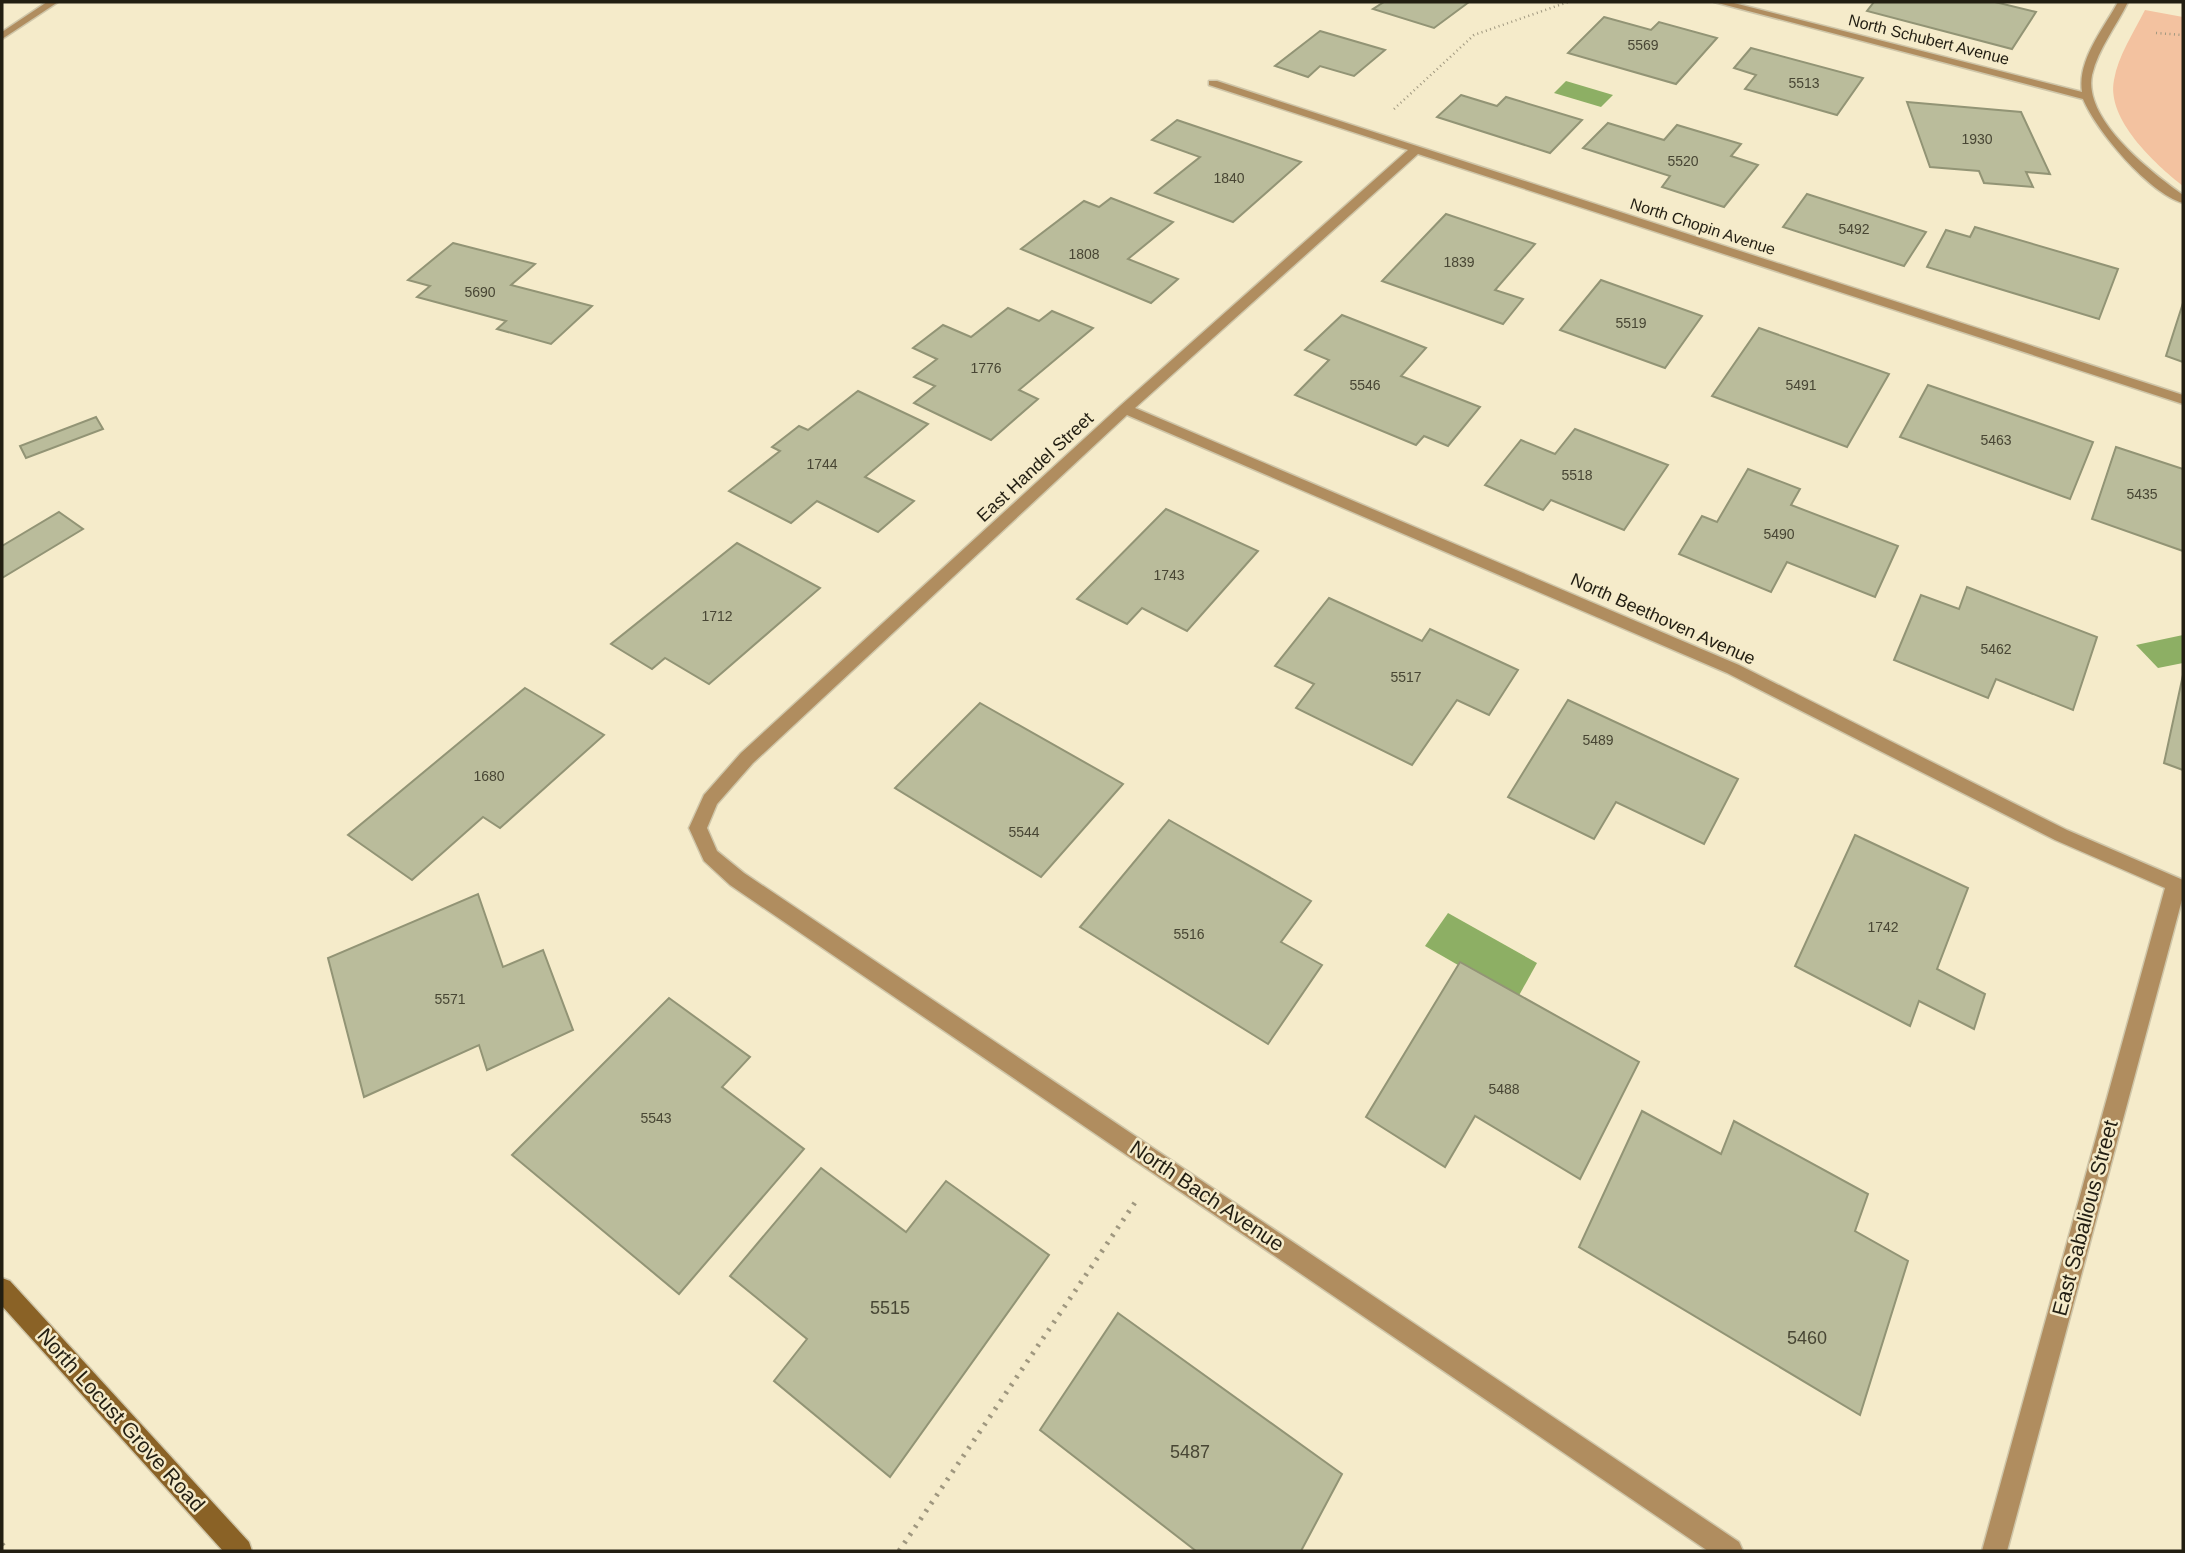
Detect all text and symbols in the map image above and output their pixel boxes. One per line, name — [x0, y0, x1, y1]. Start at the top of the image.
street label: North Schubert Avenue — [1847, 11, 2011, 68]
house number: 5569 — [1627, 37, 1659, 53]
house number: 5513 — [1788, 75, 1820, 91]
house number: 1930 — [1961, 131, 1993, 147]
house number: 5520 — [1667, 153, 1699, 169]
house number: 1840 — [1213, 170, 1245, 186]
street label: North Chopin Avenue — [1628, 195, 1778, 258]
house number: 5492 — [1838, 221, 1870, 237]
house number: 1808 — [1068, 246, 1100, 262]
house number: 1839 — [1443, 254, 1475, 270]
house number: 5690 — [464, 284, 496, 300]
house number: 5519 — [1615, 315, 1647, 331]
house number: 1776 — [970, 360, 1002, 376]
house number: 5546 — [1349, 377, 1381, 393]
house number: 5491 — [1785, 377, 1817, 393]
street label: East Handel Street — [973, 408, 1097, 526]
house number: 5463 — [1980, 432, 2012, 448]
house number: 1744 — [806, 456, 838, 472]
house number: 5518 — [1561, 467, 1593, 483]
house number: 5435 — [2126, 486, 2158, 502]
house number: 5490 — [1763, 526, 1795, 542]
house number: 1743 — [1153, 567, 1185, 583]
street label: North Beethoven Avenue — [1568, 569, 1758, 669]
house number: 1712 — [701, 608, 733, 624]
house number: 5462 — [1980, 641, 2012, 657]
house number: 5517 — [1390, 669, 1422, 685]
house number: 5489 — [1582, 732, 1614, 748]
house number: 1680 — [473, 768, 505, 784]
house number: 5544 — [1008, 824, 1040, 840]
house number: 1742 — [1867, 919, 1899, 935]
house number: 5516 — [1173, 926, 1205, 942]
house number: 5571 — [434, 991, 466, 1007]
house number: 5488 — [1488, 1081, 1520, 1097]
house number: 5543 — [640, 1110, 672, 1126]
street label: East Sabalious Street — [2047, 1117, 2122, 1318]
street label: North Bach Avenue — [1126, 1136, 1289, 1256]
house number: 5515 — [870, 1298, 910, 1318]
street label: North Locust Grove Road — [33, 1323, 210, 1516]
house number: 5460 — [1787, 1328, 1827, 1348]
house number: 5487 — [1170, 1442, 1210, 1462]

